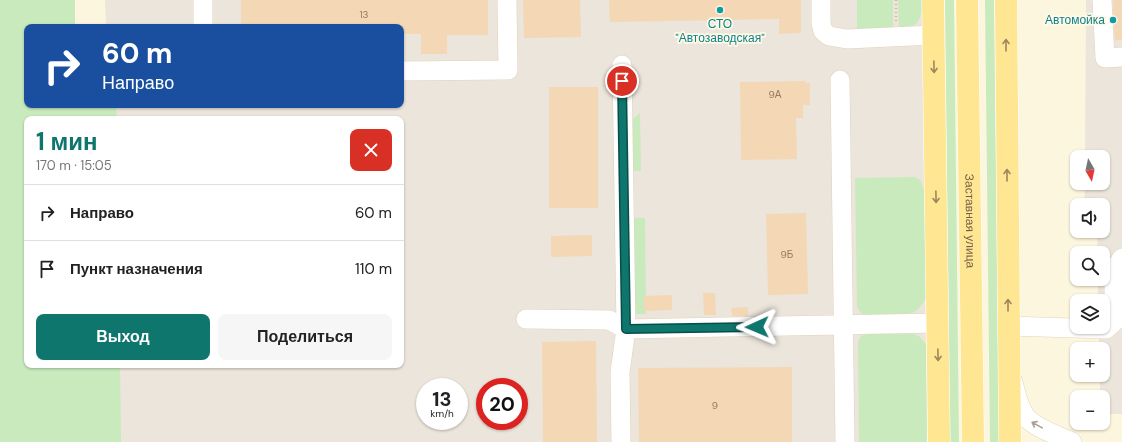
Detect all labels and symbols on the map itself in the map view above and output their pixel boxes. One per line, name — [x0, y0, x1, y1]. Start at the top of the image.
marker: СТО "Автозаводская" — [715, 5, 725, 15]
house number: 13 — [359, 8, 369, 21]
place label: Автомойка — [1045, 12, 1105, 28]
marker: Автомойка — [1108, 15, 1118, 25]
place label: СТО "Автозаводская" — [675, 16, 765, 46]
one-way arrow — [1002, 39, 1010, 52]
one-way arrow — [930, 60, 938, 73]
pin — [605, 64, 639, 98]
house number: 9А — [769, 88, 782, 101]
north arrow — [1070, 150, 1110, 190]
one-way arrow — [1003, 169, 1011, 182]
street label: Заставная улица — [961, 174, 979, 269]
one-way arrow — [932, 190, 940, 203]
house number: 9Б — [781, 248, 794, 261]
one-way arrow — [1004, 299, 1012, 312]
position arrow — [736, 306, 778, 348]
one-way arrow — [934, 348, 942, 361]
speed limit sign: 20 — [476, 378, 528, 430]
house number: 9 — [712, 399, 718, 412]
one-way arrow — [1031, 421, 1043, 429]

